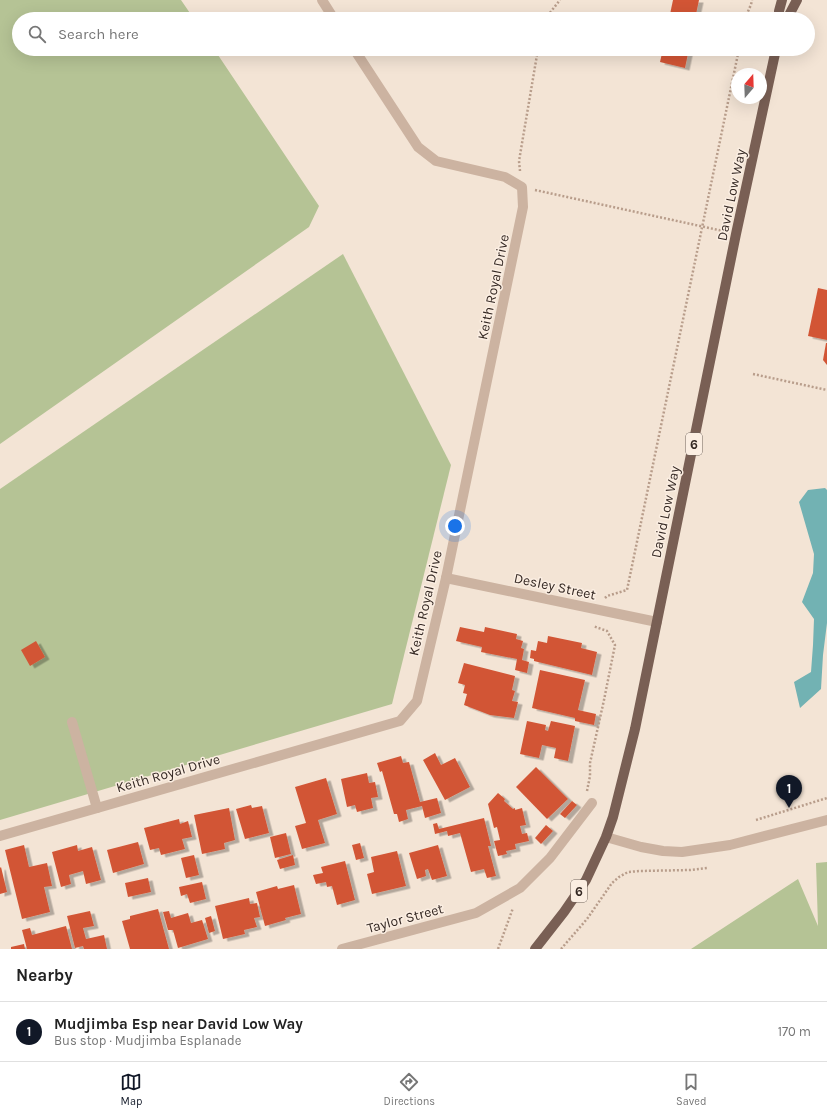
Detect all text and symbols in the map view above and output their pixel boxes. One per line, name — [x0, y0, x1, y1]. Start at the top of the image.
search box — [12, 12, 815, 56]
icon: search — [26, 23, 48, 45]
text: Search here — [58, 25, 139, 43]
north arrow — [731, 68, 767, 104]
street label: David Low Way — [713, 147, 750, 243]
street label: Keith Royal Drive — [474, 233, 513, 341]
road number: 6 — [686, 433, 702, 455]
street label: David Low Way — [647, 464, 684, 560]
your location — [445, 516, 465, 536]
street label: Keith Royal Drive — [405, 549, 446, 657]
street label: Desley Street — [512, 570, 597, 603]
street label: Keith Royal Drive — [114, 751, 222, 796]
pin: 1 — [776, 775, 802, 808]
road number: 6 — [571, 880, 587, 902]
street label: Taylor Street — [365, 900, 445, 937]
text: Nearby — [16, 965, 73, 985]
text: Mudjimba Esp near David Low Way — [54, 1015, 303, 1033]
text: 1 — [27, 1024, 31, 1039]
text: 170 m — [778, 1024, 811, 1039]
text: Bus stop · Mudjimba Esplanade — [54, 1033, 241, 1048]
tab: Map — [120, 1071, 142, 1108]
tab: Directions — [383, 1071, 435, 1108]
tab: Saved — [676, 1071, 707, 1108]

